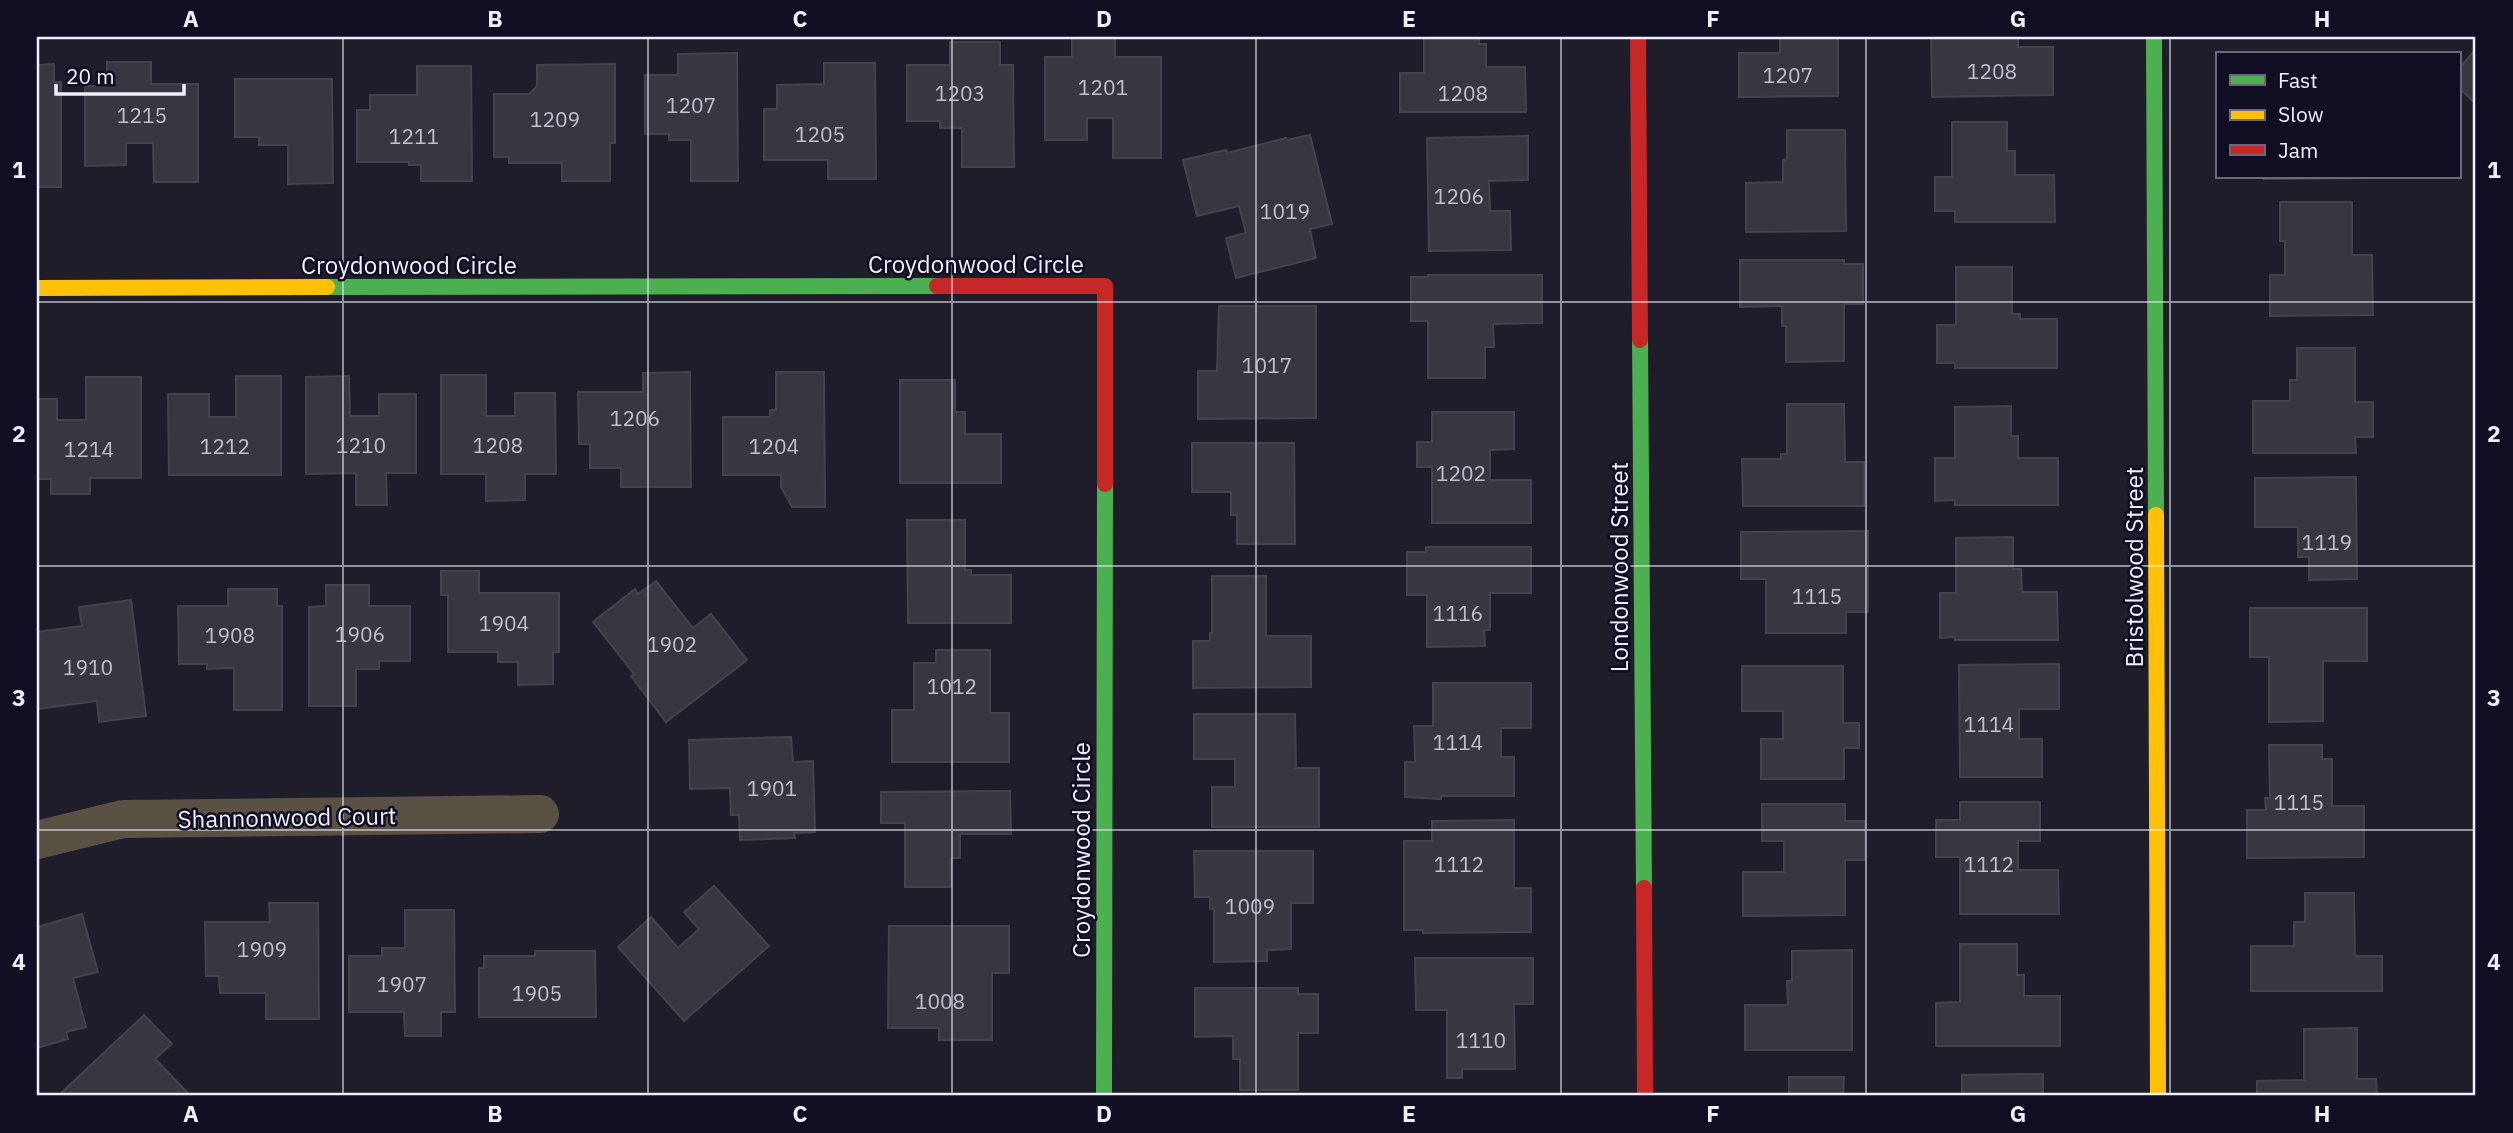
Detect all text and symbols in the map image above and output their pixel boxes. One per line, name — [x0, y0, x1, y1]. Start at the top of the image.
text: A — [183, 3, 199, 33]
text: B — [487, 3, 503, 33]
text: C — [793, 3, 808, 33]
text: D — [1096, 3, 1112, 33]
text: E — [1402, 3, 1416, 33]
text: F — [1706, 3, 1720, 33]
text: G — [2010, 3, 2026, 33]
text: H — [2314, 3, 2330, 33]
scale bar — [56, 52, 184, 96]
legend — [2216, 52, 2460, 178]
house number: 1208 — [1967, 57, 2017, 85]
house number: 1207 — [1763, 61, 1813, 89]
text: 20 m — [66, 62, 115, 90]
text: Fast — [2278, 66, 2318, 94]
house number: 1201 — [1078, 73, 1128, 101]
house number: 1203 — [935, 79, 985, 107]
house number: 1208 — [1438, 79, 1488, 107]
house number: 1207 — [666, 91, 716, 119]
text: Slow — [2278, 100, 2324, 128]
house number: 1215 — [117, 101, 167, 129]
house number: 1209 — [530, 105, 580, 133]
house number: 1205 — [795, 120, 845, 148]
house number: 1211 — [389, 122, 439, 150]
text: Jam — [2278, 136, 2318, 164]
text: 1 — [12, 154, 26, 184]
text: 1 — [2487, 154, 2501, 184]
house number: 1206 — [1434, 182, 1484, 210]
house number: 1019 — [1260, 197, 1310, 225]
street label: Croydonwood Circle — [868, 248, 1084, 280]
street label: Croydonwood Circle — [301, 249, 517, 281]
house number: 1017 — [1242, 351, 1292, 379]
house number: 1206 — [610, 404, 660, 432]
text: 2 — [12, 418, 26, 448]
text: 2 — [2487, 418, 2501, 448]
house number: 1210 — [336, 431, 386, 459]
house number: 1208 — [473, 431, 523, 459]
house number: 1212 — [200, 432, 250, 460]
house number: 1204 — [749, 432, 799, 460]
house number: 1214 — [64, 435, 114, 463]
house number: 1202 — [1436, 459, 1486, 487]
street label: Londonwood Street — [1603, 462, 1635, 672]
street label: Bristolwood Street — [2118, 467, 2150, 667]
house number: 1119 — [2302, 528, 2352, 556]
house number: 1115 — [1792, 582, 1842, 610]
house number: 1116 — [1433, 599, 1483, 627]
house number: 1904 — [479, 609, 529, 637]
house number: 1906 — [335, 620, 385, 648]
house number: 1908 — [205, 621, 255, 649]
house number: 1902 — [647, 630, 697, 658]
house number: 1910 — [63, 653, 113, 681]
house number: 1012 — [927, 672, 977, 700]
text: 3 — [12, 682, 26, 712]
text: 3 — [2487, 682, 2501, 712]
house number: 1114 — [1964, 710, 2014, 738]
house number: 1114 — [1433, 728, 1483, 756]
street label: Croydonwood Circle — [1065, 742, 1097, 958]
house number: 1901 — [747, 774, 797, 802]
house number: 1115 — [2274, 788, 2324, 816]
street label: Shannonwood Court — [177, 799, 397, 835]
house number: 1112 — [1434, 850, 1484, 878]
house number: 1112 — [1964, 850, 2014, 878]
house number: 1009 — [1225, 892, 1275, 920]
house number: 1909 — [237, 935, 287, 963]
text: 4 — [12, 946, 26, 976]
text: 4 — [2487, 946, 2501, 976]
house number: 1907 — [377, 970, 427, 998]
house number: 1905 — [512, 979, 562, 1007]
house number: 1008 — [915, 987, 965, 1015]
house number: 1110 — [1456, 1026, 1506, 1054]
text: A — [183, 1098, 199, 1128]
text: B — [487, 1098, 503, 1128]
text: C — [793, 1098, 808, 1128]
text: D — [1096, 1098, 1112, 1128]
text: E — [1402, 1098, 1416, 1128]
text: F — [1706, 1098, 1720, 1128]
text: G — [2010, 1098, 2026, 1128]
text: H — [2314, 1098, 2330, 1128]

